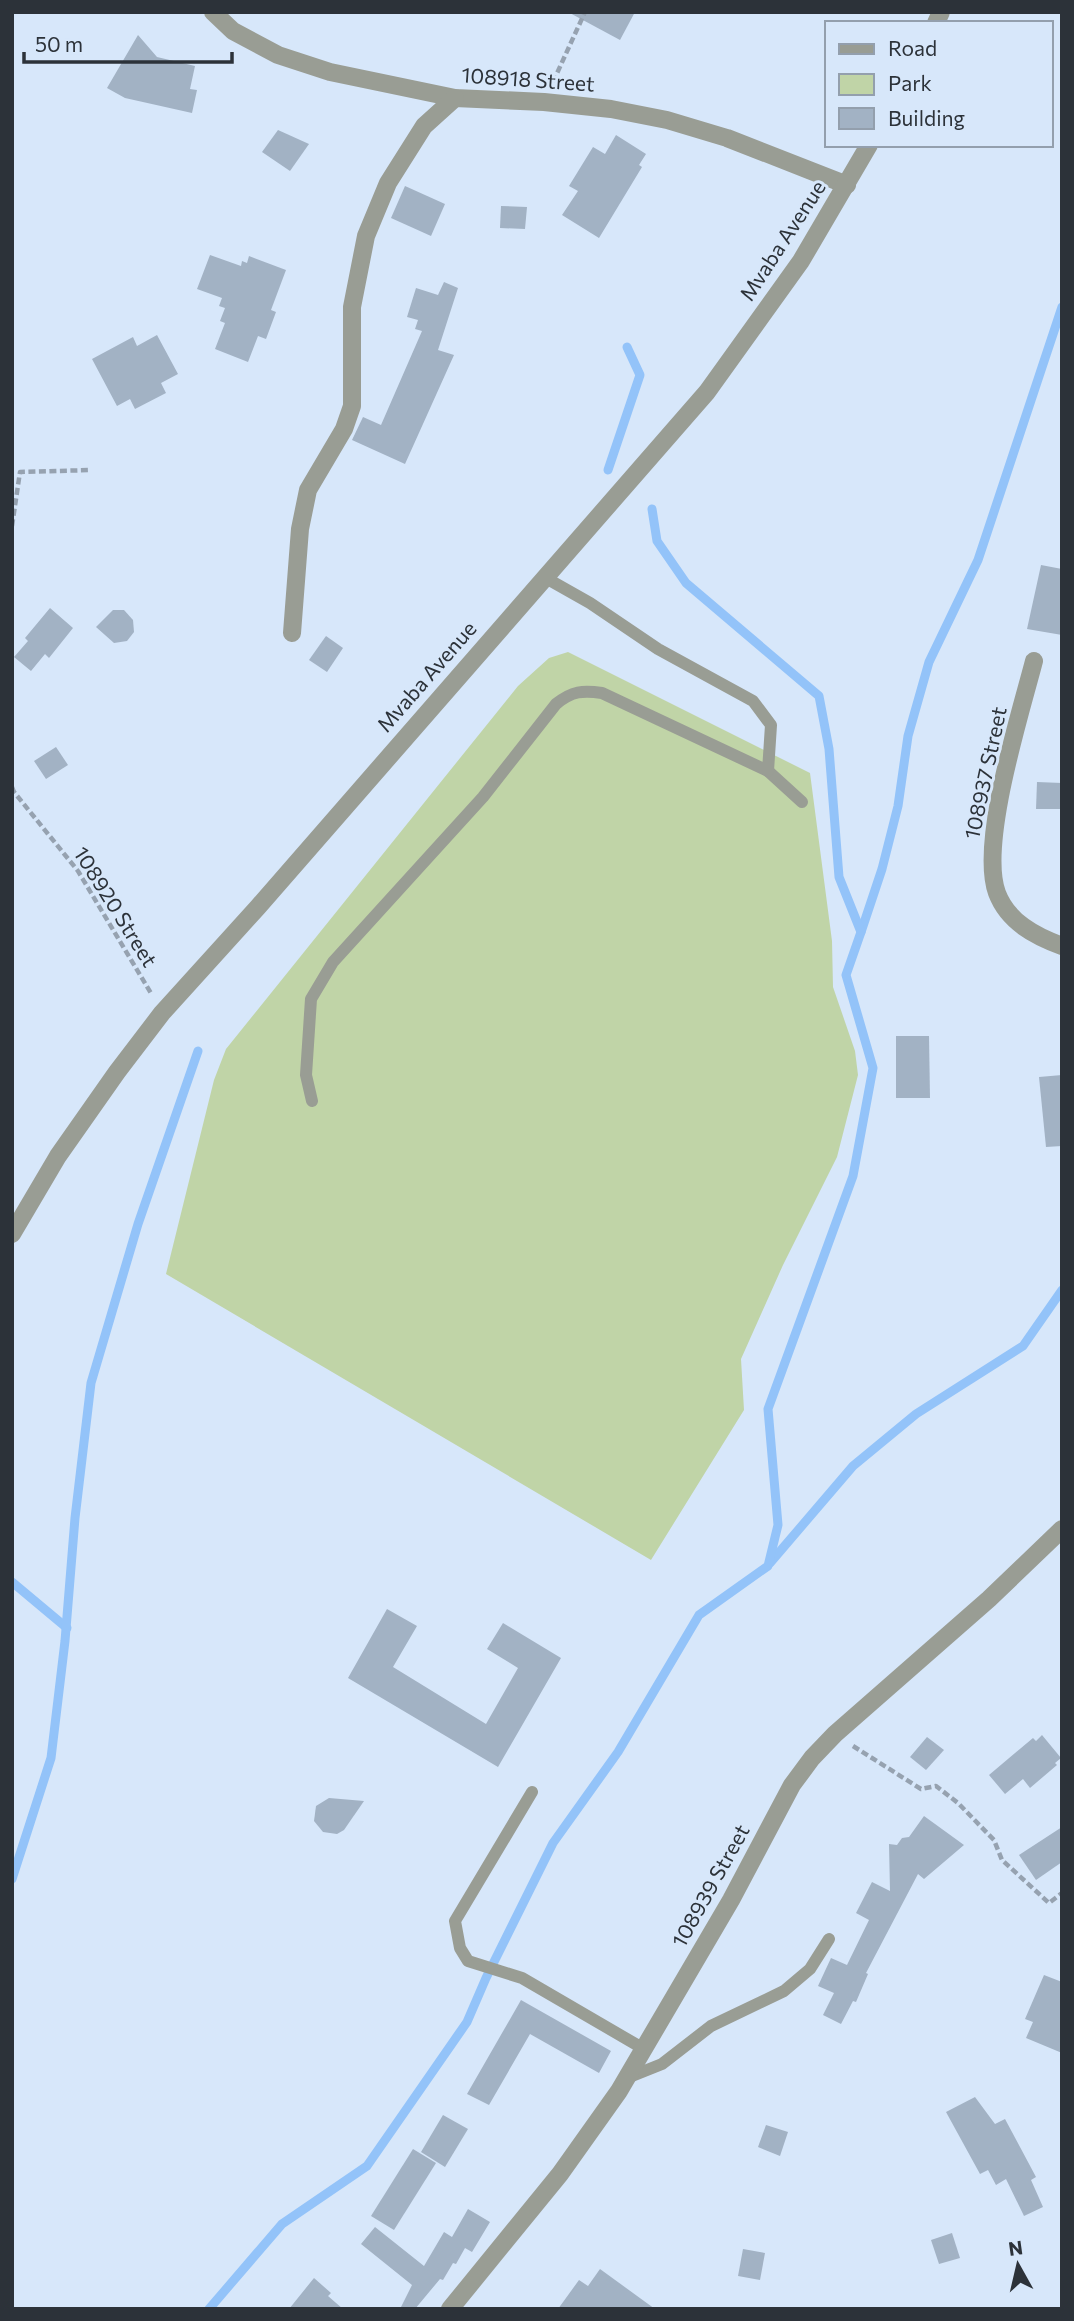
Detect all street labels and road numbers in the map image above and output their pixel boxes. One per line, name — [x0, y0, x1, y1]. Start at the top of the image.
street label: 108918 Street — [461, 61, 595, 96]
street label: Mvaba Avenue — [734, 175, 830, 305]
street label: Mvaba Avenue — [371, 616, 481, 736]
street label: 108937 Street — [958, 704, 1011, 841]
street label: 108920 Street — [69, 842, 163, 971]
street label: 108939 Street — [666, 1820, 754, 1951]

